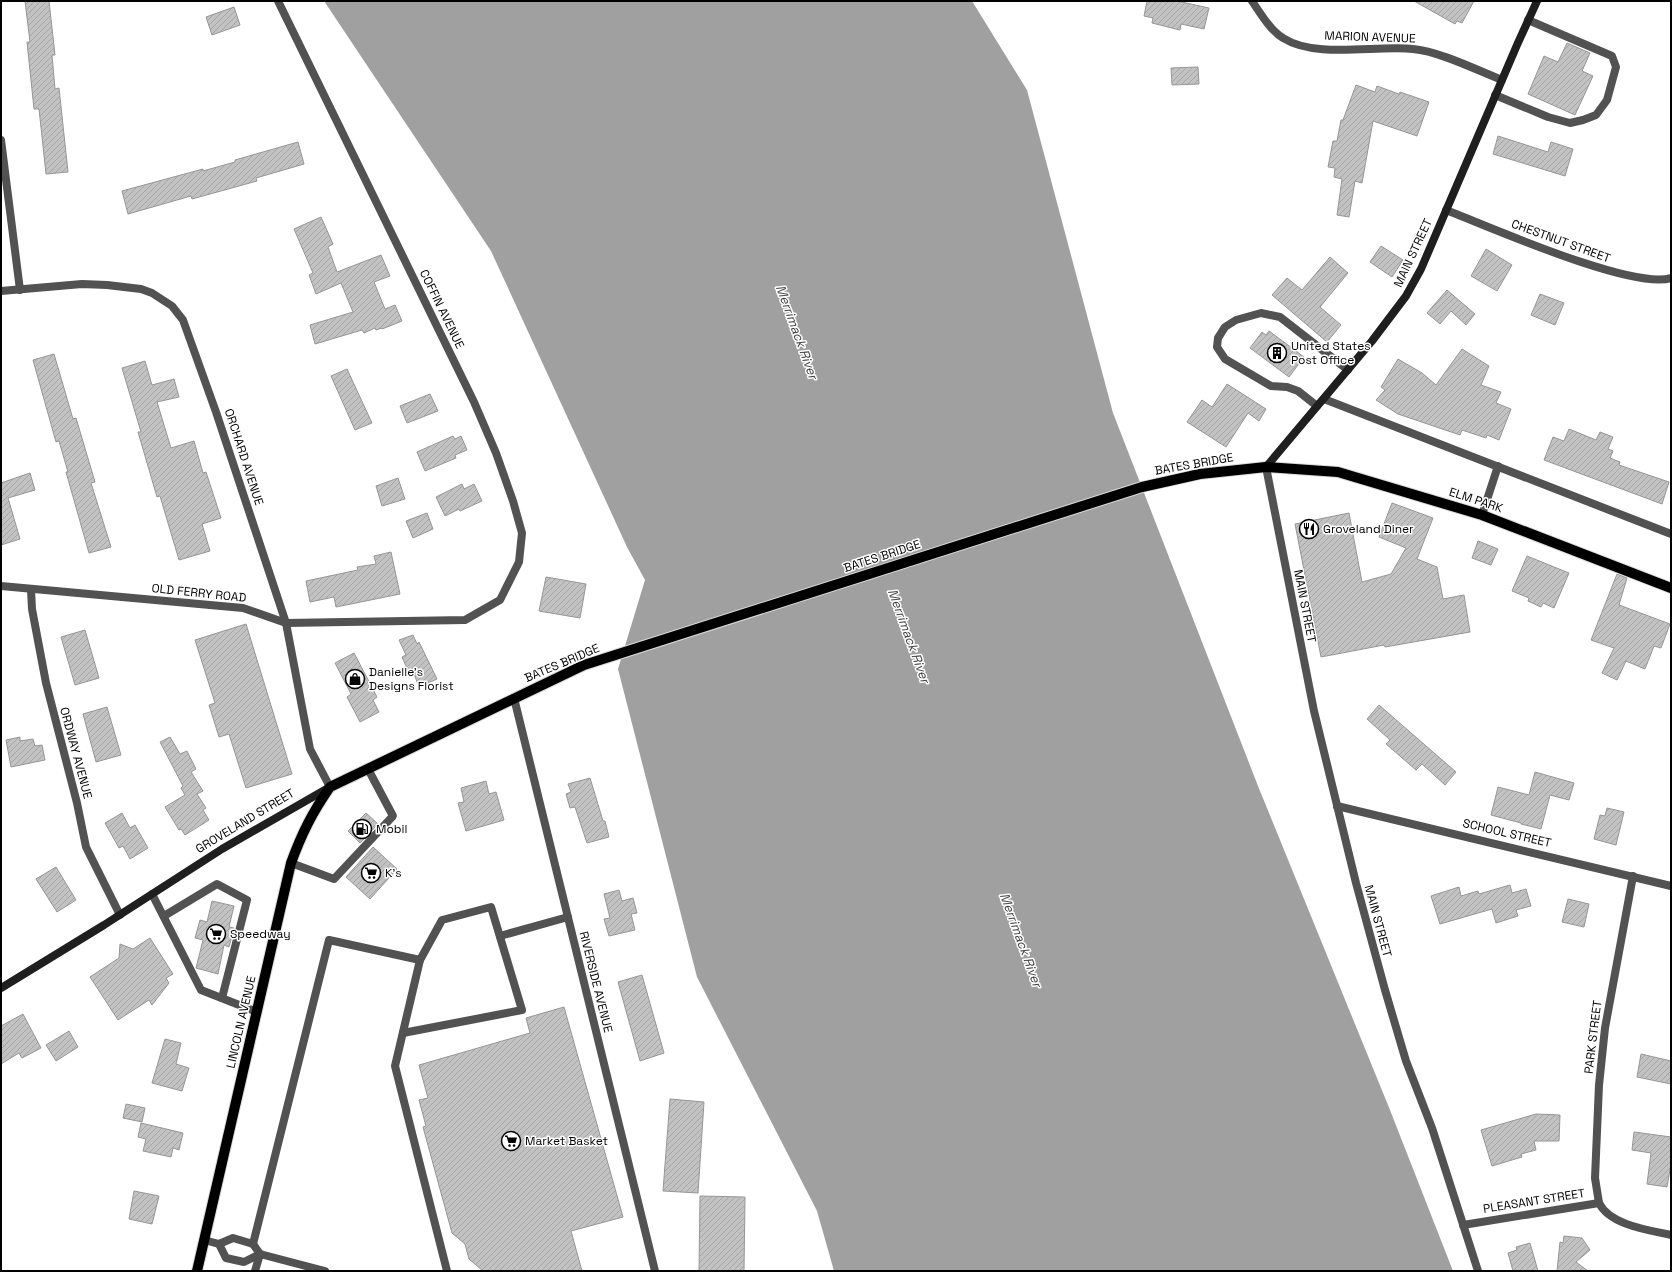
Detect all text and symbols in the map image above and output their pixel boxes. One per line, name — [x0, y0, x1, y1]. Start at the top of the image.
street label: MARION AVENUE — [1324, 27, 1416, 47]
street label: MAIN STREET — [1390, 216, 1436, 290]
street label: CHESTNUT STREET — [1509, 216, 1613, 266]
street label: COFFIN AVENUE — [416, 267, 468, 352]
water label: Merrimack River — [772, 282, 823, 384]
place label: United States Post Office — [1291, 338, 1371, 368]
building icon: United States Post Office — [1266, 342, 1288, 364]
street label: ORCHARD AVENUE — [221, 406, 267, 508]
street label: BATES BRIDGE — [1153, 449, 1235, 479]
street label: ELM PARK — [1447, 484, 1506, 516]
restaurant icon: Groveland Diner — [1298, 518, 1320, 540]
place label: Groveland Diner — [1323, 521, 1414, 537]
street label: BATES BRIDGE — [842, 536, 923, 576]
street label: MAIN STREET — [1290, 568, 1320, 644]
street label: OLD FERRY ROAD — [151, 580, 247, 606]
water label: Merrimack River — [884, 586, 935, 688]
street label: BATES BRIDGE — [522, 640, 602, 686]
place label: Danielle's Designs Florist — [369, 664, 454, 694]
shop icon: Danielle's Designs Florist — [344, 668, 366, 690]
street label: ORDWAY AVENUE — [56, 705, 96, 801]
street label: GROVELAND STREET — [193, 785, 297, 857]
street label: SCHOOL STREET — [1461, 815, 1553, 851]
fuel station icon: Mobil — [351, 818, 373, 840]
place label: Mobil — [376, 821, 407, 837]
supermarket icon: K's — [360, 862, 382, 884]
place label: K's — [385, 865, 402, 881]
street label: MAIN STREET — [1361, 883, 1395, 959]
water label: Merrimack River — [996, 890, 1047, 992]
supermarket icon: Speedway — [205, 923, 227, 945]
place label: Speedway — [230, 926, 291, 942]
street label: RIVERSIDE AVENUE — [576, 930, 616, 1035]
street label: LINCOLN AVENUE — [223, 974, 259, 1070]
street label: PARK STREET — [1581, 999, 1605, 1075]
supermarket icon: Market Basket — [500, 1130, 522, 1152]
place label: Market Basket — [525, 1133, 608, 1149]
street label: PLEASANT STREET — [1482, 1185, 1586, 1217]

